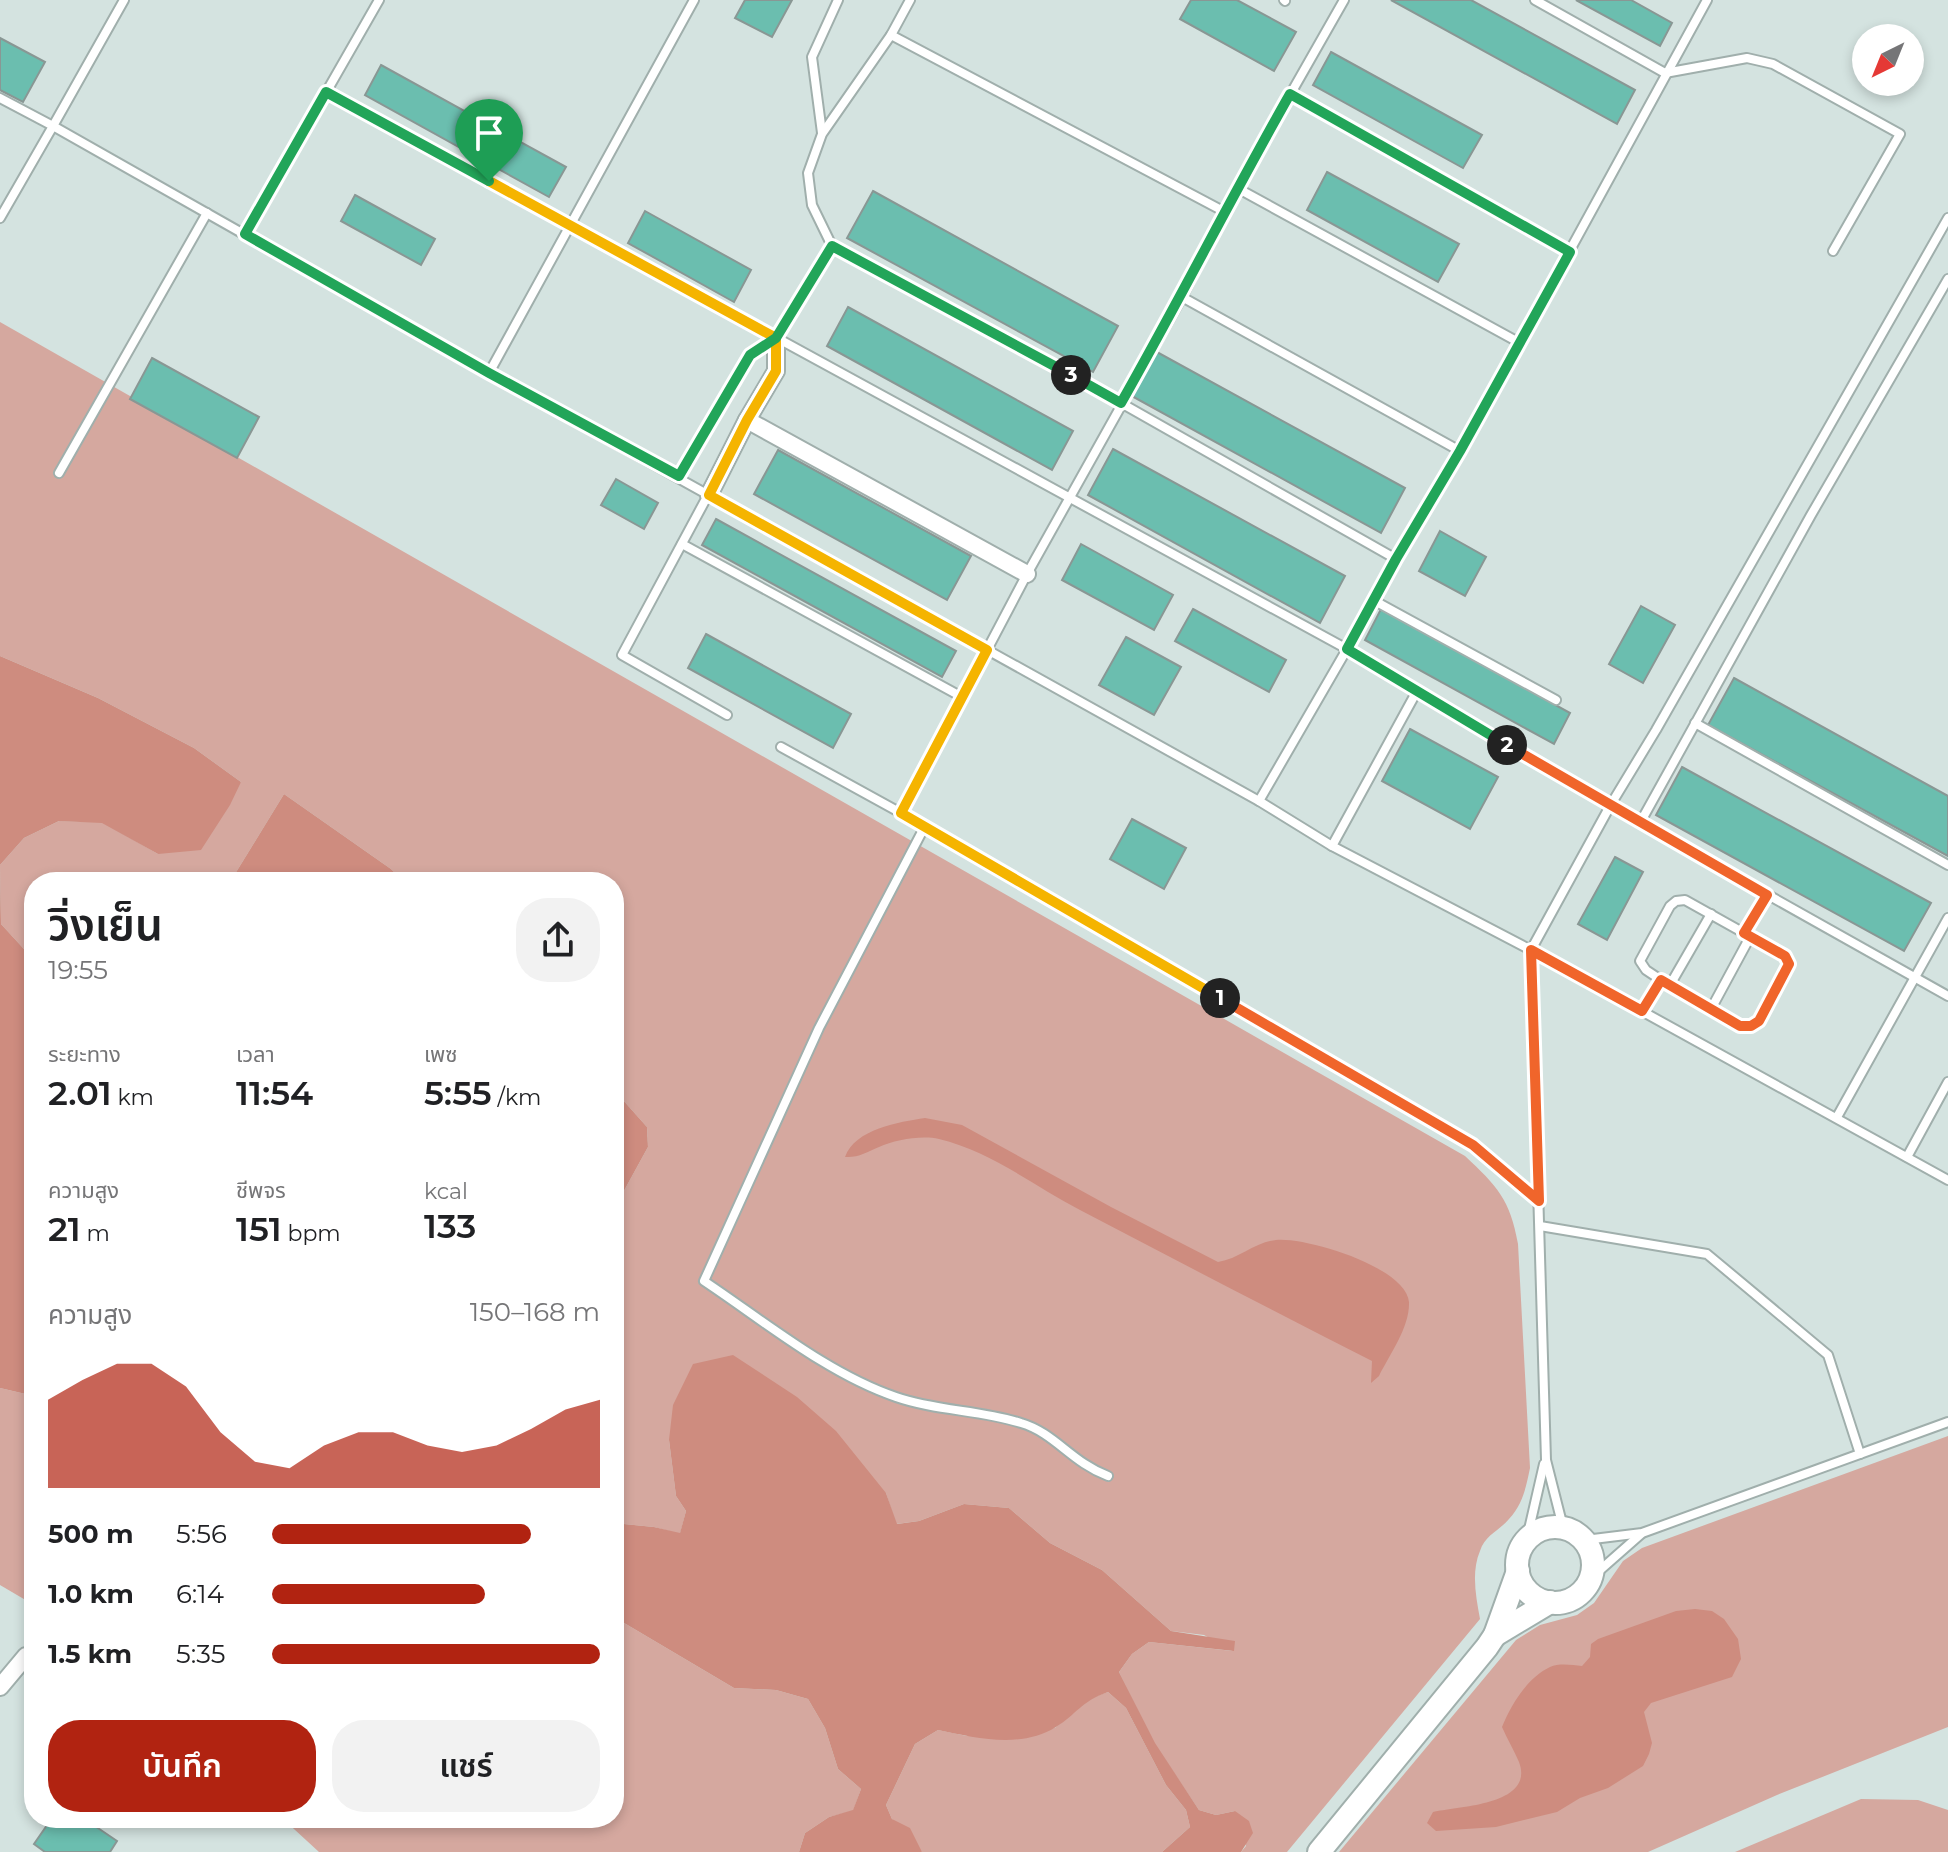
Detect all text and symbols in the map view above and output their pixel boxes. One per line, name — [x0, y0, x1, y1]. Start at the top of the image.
north arrow — [1852, 24, 1924, 96]
map controls — [1852, 24, 1924, 96]
pin — [455, 99, 523, 181]
icon: arrive — [467, 111, 511, 155]
pin: 3 — [1051, 355, 1091, 395]
text: 3 — [1064, 361, 1078, 388]
pin: 2 — [1487, 725, 1527, 765]
text: 2 — [1501, 731, 1513, 758]
text: วิ่งเย็น — [48, 897, 163, 951]
button: share — [516, 898, 600, 982]
text: 19:55 — [48, 954, 108, 986]
pin: 1 — [1200, 978, 1240, 1018]
text: 1 — [1216, 984, 1224, 1011]
text: ระยะทาง — [48, 1041, 121, 1068]
text: เวลา — [236, 1041, 275, 1068]
text: เพซ — [424, 1041, 458, 1068]
text: 2.01 — [48, 1072, 112, 1114]
text: 11:54 — [236, 1072, 313, 1114]
text: 5:55 — [424, 1072, 492, 1114]
text: km — [112, 1084, 154, 1111]
text: /km — [492, 1084, 541, 1111]
text: ความสูง — [48, 1177, 119, 1204]
text: ชีพจร — [236, 1177, 286, 1204]
text: kcal — [424, 1178, 468, 1205]
text: 133 — [424, 1205, 476, 1247]
text: 21 — [48, 1208, 81, 1250]
text: 151 — [236, 1208, 282, 1250]
text: m — [81, 1220, 110, 1247]
text: bpm — [282, 1220, 341, 1247]
text: 150–168 m — [470, 1296, 600, 1328]
text: ความสูง — [48, 1299, 132, 1331]
text: 500 m — [48, 1518, 133, 1550]
text: 5:56 — [176, 1518, 227, 1550]
text: 1.0 km — [48, 1578, 134, 1610]
text: 6:14 — [176, 1578, 224, 1610]
text: 1.5 km — [48, 1638, 132, 1670]
text: 5:35 — [176, 1638, 225, 1670]
button: บันทึก — [48, 1720, 316, 1812]
button: แชร์ — [332, 1720, 600, 1812]

